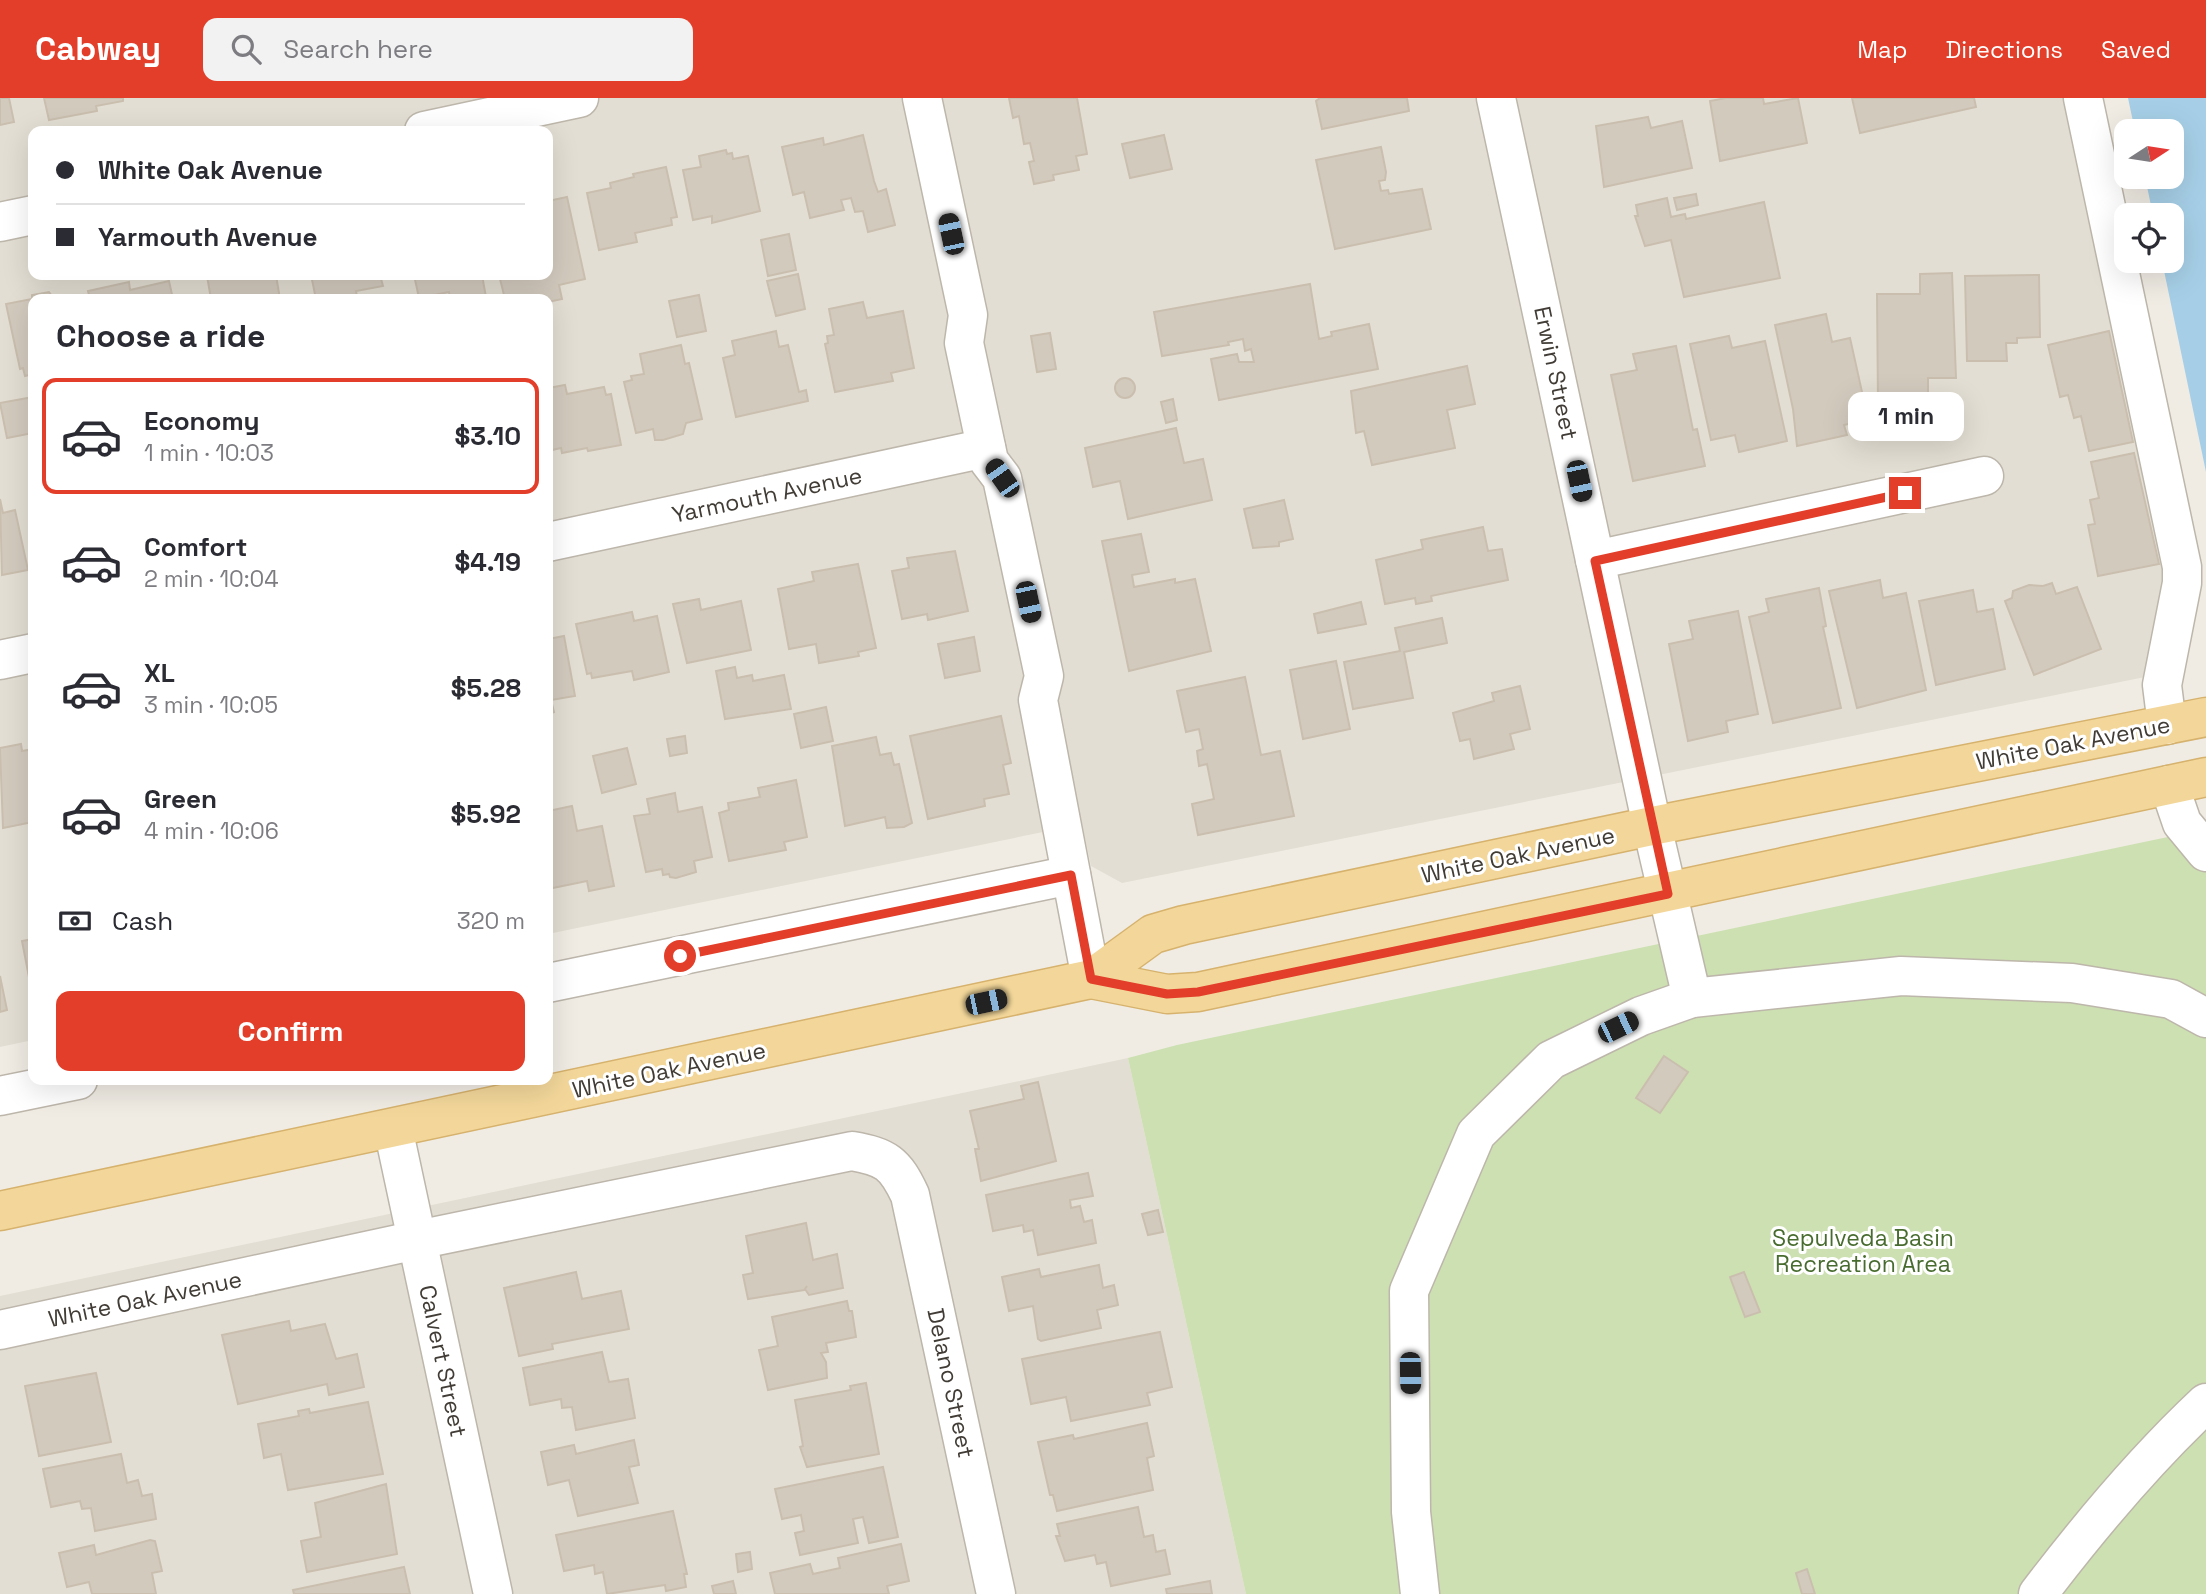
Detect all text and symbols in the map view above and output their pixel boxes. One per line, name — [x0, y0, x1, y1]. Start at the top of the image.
search box — [203, 18, 693, 81]
text: Cabway — [35, 28, 161, 70]
icon: search — [227, 30, 265, 68]
text: Search here — [283, 32, 433, 66]
text: Map — [1857, 34, 1907, 65]
text: Directions — [1945, 34, 2063, 65]
text: Saved — [2101, 34, 2171, 65]
north arrow — [2114, 119, 2184, 189]
map controls — [2114, 119, 2184, 273]
text: White Oak Avenue — [98, 153, 323, 187]
button: locate — [2114, 203, 2184, 273]
car — [937, 211, 966, 257]
text: Yarmouth Avenue — [98, 220, 318, 254]
street label: Erwin Street — [1527, 303, 1585, 443]
text: Choose a ride — [56, 316, 266, 356]
callout: 1 min — [1847, 392, 1963, 440]
text: 1 min — [1878, 401, 1934, 431]
text: Economy — [144, 404, 260, 438]
icon: car — [60, 405, 123, 468]
text: $3.10 — [454, 419, 521, 453]
text: 1 min · 10:03 — [144, 438, 274, 468]
car — [982, 455, 1023, 501]
car — [1565, 458, 1594, 504]
street label: Yarmouth Avenue — [669, 460, 865, 530]
route end — [1889, 477, 1921, 509]
text: Comfort — [144, 530, 247, 564]
icon: car — [60, 531, 123, 594]
text: $4.19 — [454, 545, 521, 579]
text: 2 min · 10:04 — [144, 564, 279, 594]
car — [1014, 579, 1043, 625]
text: XL — [144, 656, 175, 690]
icon: car — [60, 657, 123, 720]
text: $5.28 — [451, 671, 521, 705]
text: 3 min · 10:05 — [144, 690, 278, 720]
street label: White Oak Avenue — [1973, 709, 2173, 777]
text: Green — [144, 782, 217, 816]
icon: car — [60, 783, 123, 846]
text: $5.92 — [450, 797, 521, 831]
text: 4 min · 10:06 — [144, 816, 279, 846]
street label: White Oak Avenue — [1418, 820, 1618, 890]
icon: cash — [56, 902, 94, 940]
text: Cash — [112, 904, 173, 938]
text: 320 m — [457, 906, 525, 936]
route start — [664, 940, 696, 972]
car — [964, 987, 1009, 1017]
button: Confirm — [56, 991, 525, 1071]
car — [1595, 1008, 1642, 1046]
street label: White Oak Avenue — [569, 1035, 769, 1105]
park label: Sepulveda Basin Recreation Area — [1772, 1223, 1954, 1279]
street label: White Oak Avenue — [45, 1264, 245, 1334]
street label: Calvert Street — [412, 1282, 474, 1440]
street label: Delano Street — [921, 1305, 981, 1461]
car — [1400, 1352, 1421, 1394]

